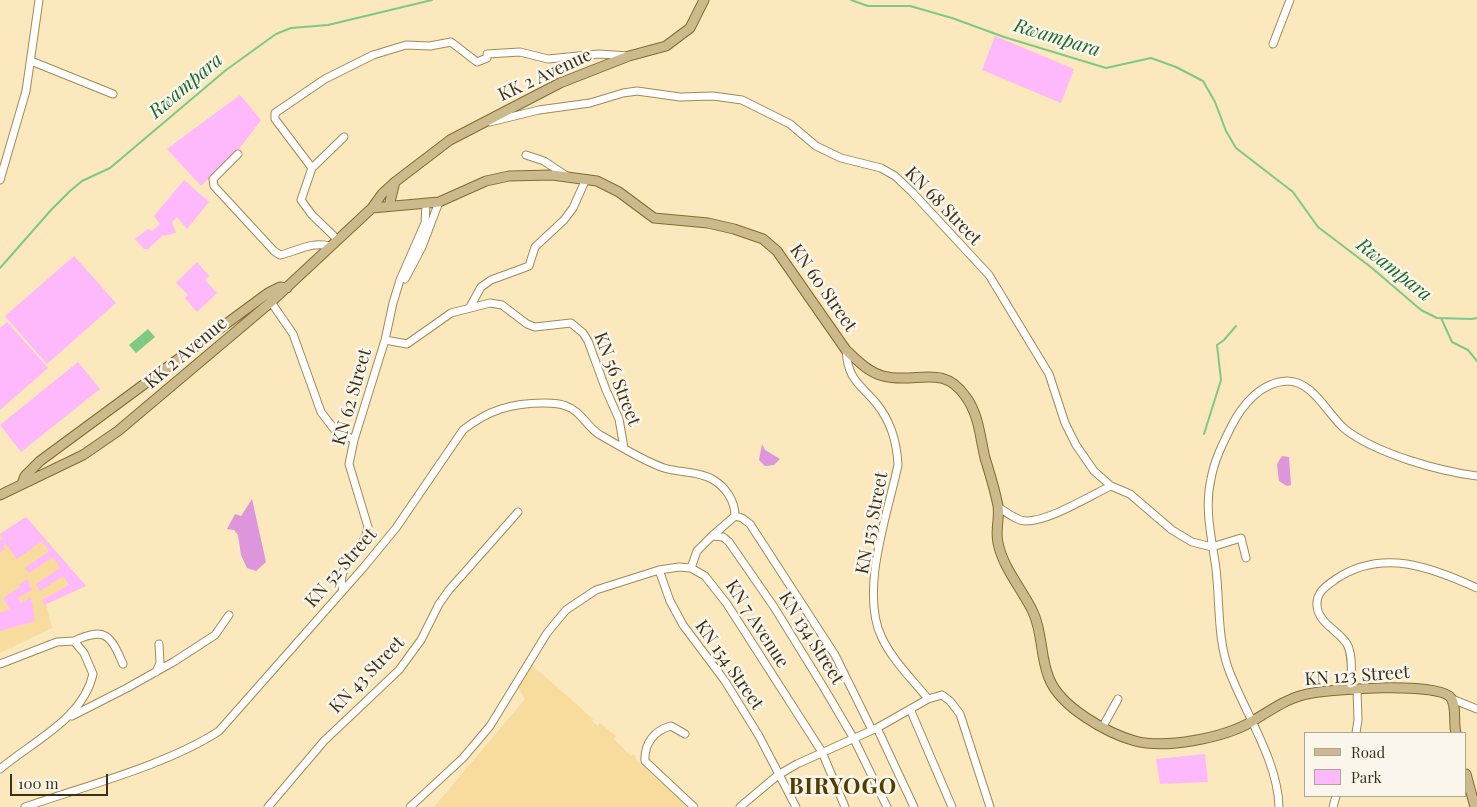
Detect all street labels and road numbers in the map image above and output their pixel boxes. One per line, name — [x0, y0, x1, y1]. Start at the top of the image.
street label: KK 2 Avenue — [495, 44, 595, 106]
street label: KN 68 Street — [900, 162, 986, 250]
street label: KN 60 Street — [785, 240, 861, 336]
street label: KK 2 Avenue — [141, 312, 231, 394]
street label: KN 56 Street — [589, 329, 645, 429]
street label: KN 62 Street — [328, 346, 376, 448]
street label: KN 153 Street — [851, 470, 893, 576]
street label: KN 52 Street — [301, 524, 381, 612]
street label: KN 7 Avenue — [721, 576, 793, 672]
street label: KN 134 Street — [774, 588, 848, 688]
street label: KN 154 Street — [690, 616, 768, 714]
street label: KN 43 Street — [325, 632, 409, 718]
street label: KN 123 Street — [1304, 662, 1410, 690]

